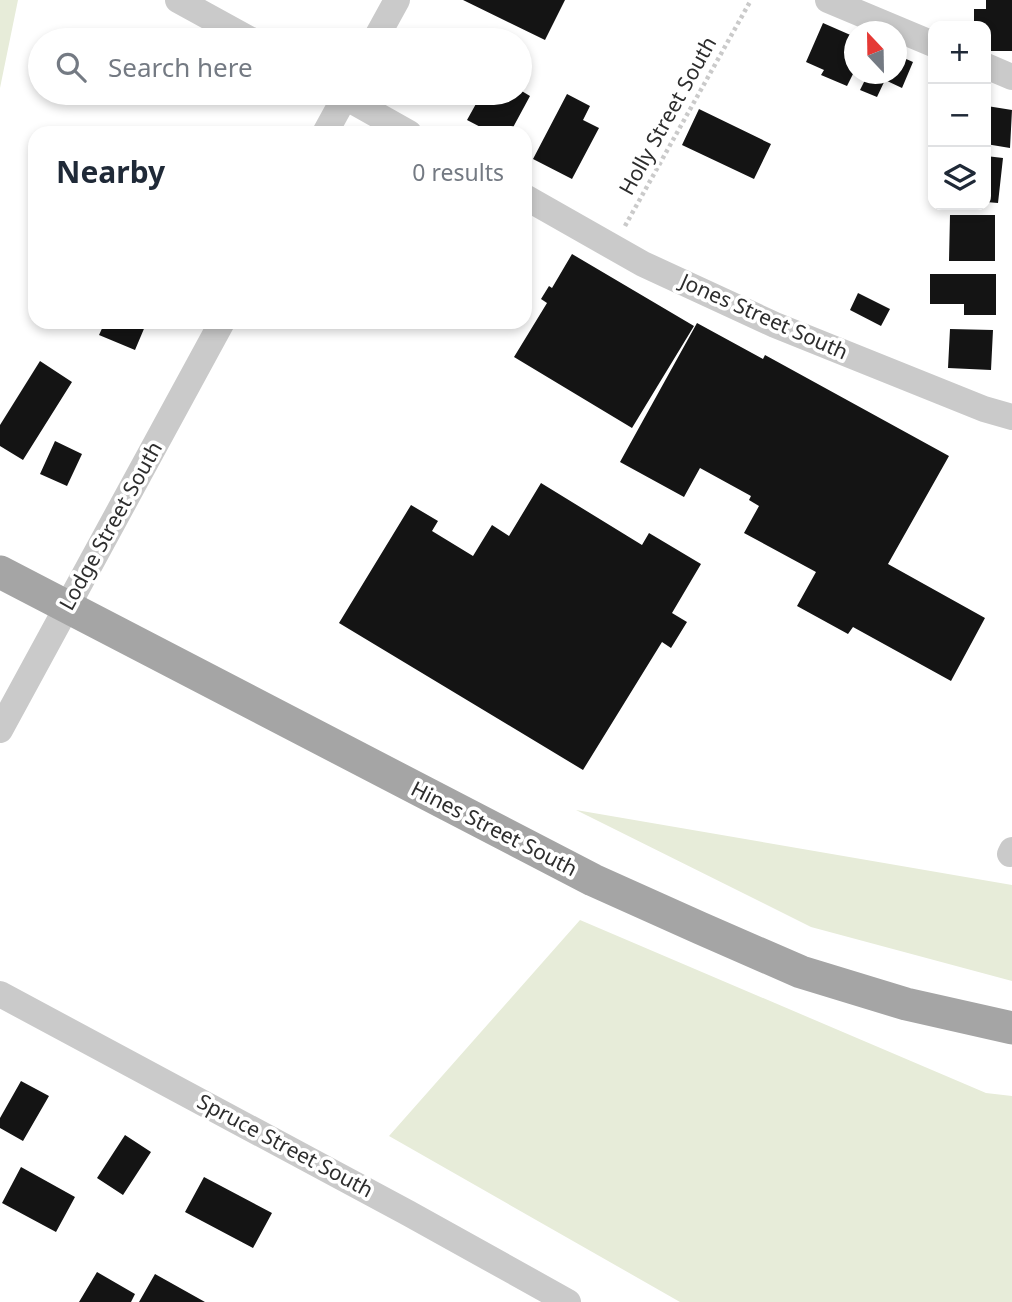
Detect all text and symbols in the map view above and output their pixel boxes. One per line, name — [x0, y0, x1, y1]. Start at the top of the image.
north arrow — [844, 21, 907, 84]
map controls — [928, 21, 991, 210]
button: + — [928, 21, 991, 84]
search box — [28, 28, 532, 105]
street label: Holly Street South — [612, 31, 722, 200]
icon: search — [52, 48, 90, 86]
text: Search here — [108, 49, 253, 85]
button: − — [928, 84, 991, 147]
button: layers — [928, 147, 991, 210]
text: Nearby — [56, 151, 165, 192]
text: 0 results — [412, 156, 504, 188]
street label: Jones Street South — [674, 266, 853, 366]
street label: Lodge Street South — [52, 436, 168, 615]
street label: Hines Street South — [406, 774, 582, 882]
street label: Spruce Street South — [193, 1087, 378, 1203]

